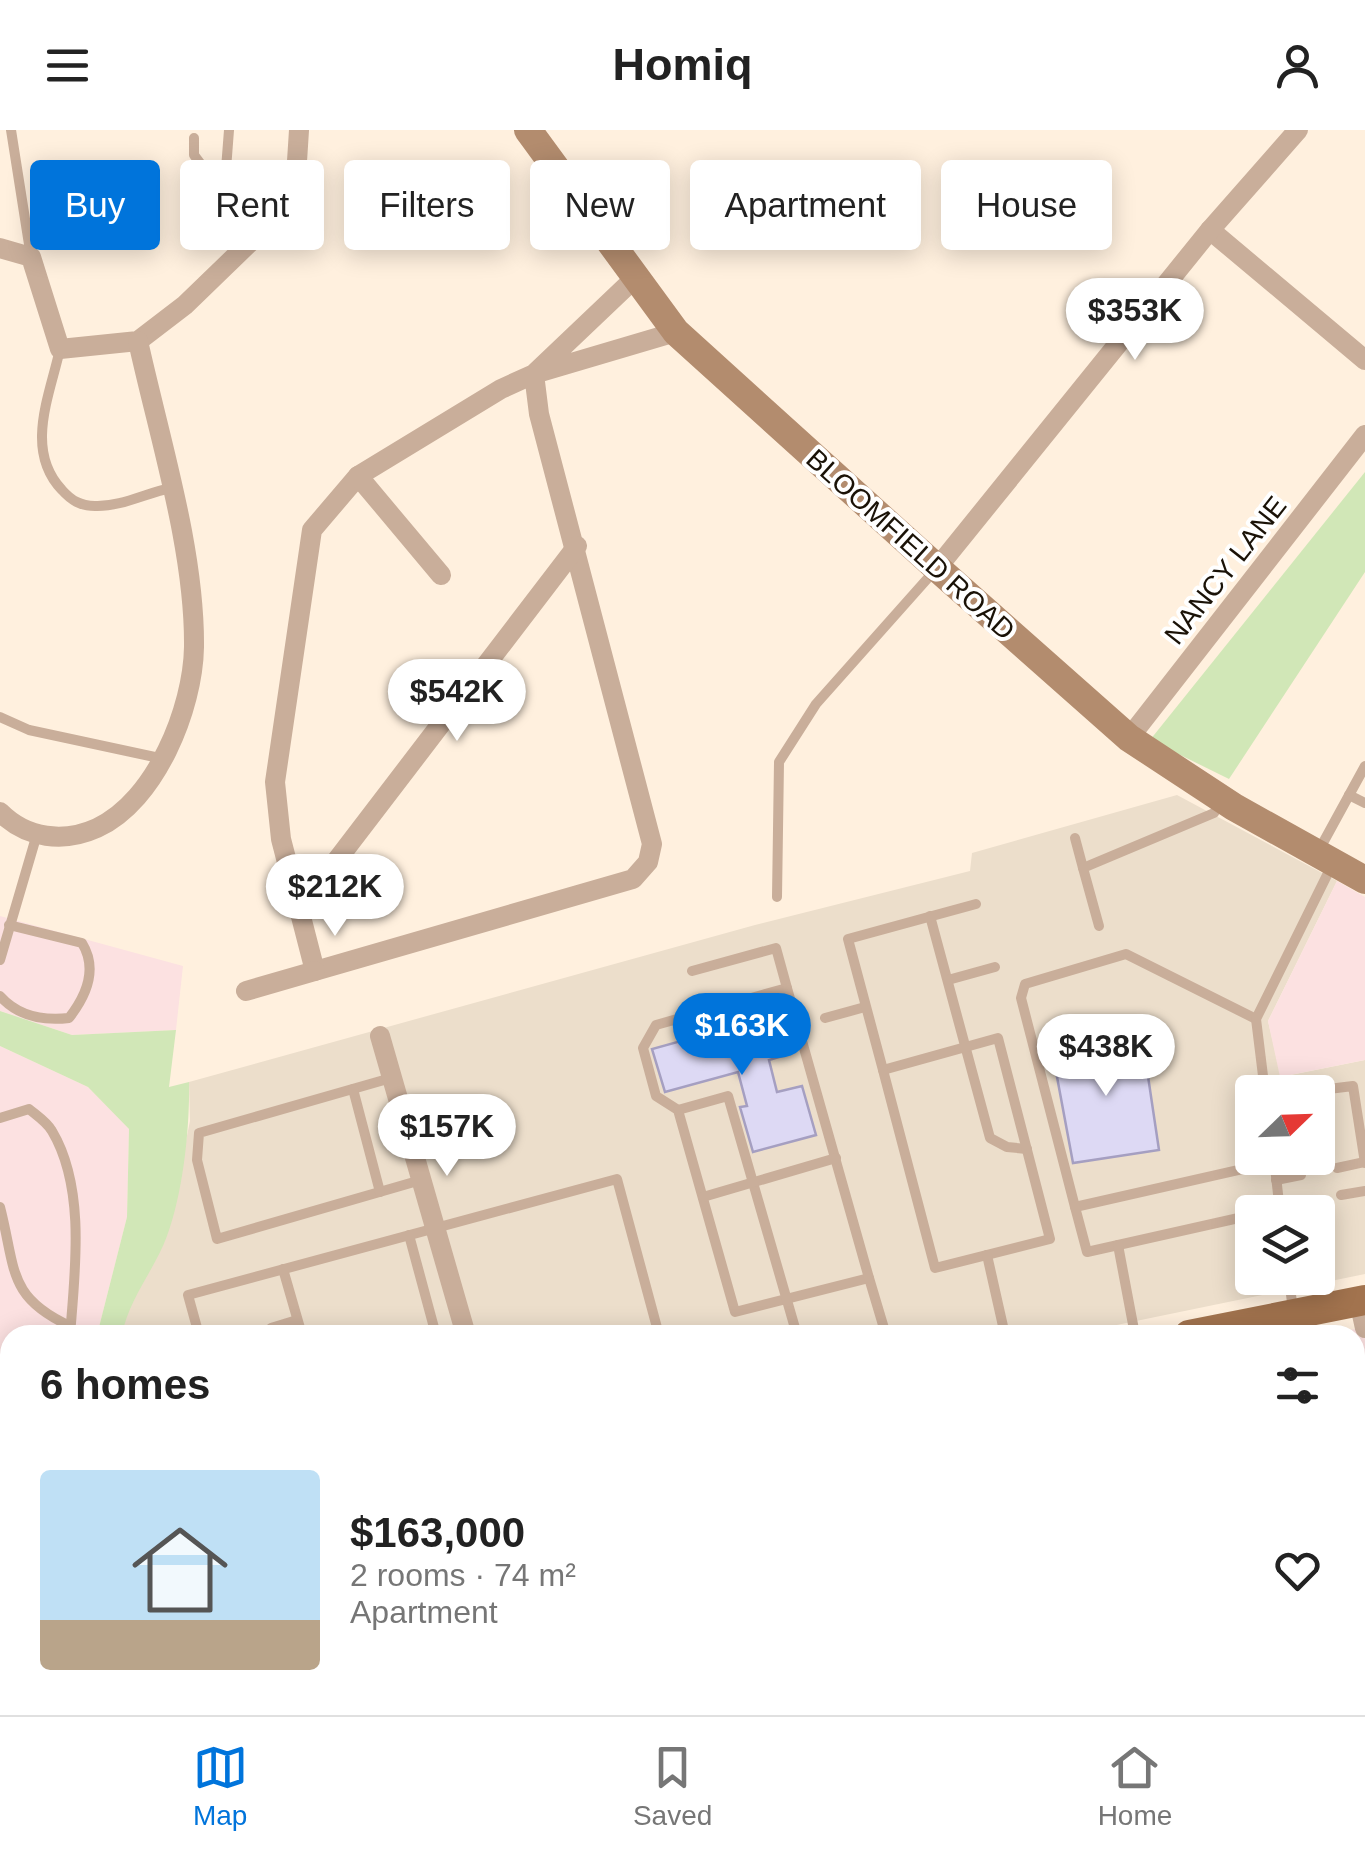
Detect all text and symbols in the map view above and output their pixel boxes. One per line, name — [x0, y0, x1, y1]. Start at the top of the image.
icon: menu — [40, 38, 95, 93]
icon: person — [1270, 38, 1325, 93]
text: Homiq — [613, 39, 753, 90]
chip: Buy — [30, 160, 160, 250]
chip: Rent — [180, 160, 324, 250]
chip: Filters — [344, 160, 510, 250]
chip: New — [530, 160, 670, 250]
chip: Apartment — [690, 160, 921, 250]
chip: House — [941, 160, 1112, 250]
pin: $353K — [1065, 278, 1205, 363]
text: $353K — [1088, 292, 1182, 328]
street label: BLOOMFIELD ROAD — [800, 443, 1021, 646]
street label: NANCY LANE — [1158, 490, 1293, 650]
pin: $542K — [387, 659, 527, 744]
text: $542K — [410, 673, 504, 709]
pin: $212K — [265, 854, 405, 939]
text: $212K — [288, 868, 382, 904]
pin: $163K — [672, 993, 812, 1078]
text: $163K — [695, 1007, 789, 1043]
pin: $438K — [1036, 1014, 1176, 1099]
text: $438K — [1059, 1028, 1153, 1064]
north arrow — [1235, 1075, 1335, 1175]
map controls — [1235, 1075, 1335, 1295]
pin: $157K — [377, 1094, 517, 1179]
text: $157K — [400, 1108, 494, 1144]
button: layers — [1235, 1195, 1335, 1295]
icon: filters — [1270, 1358, 1325, 1413]
text: 6 homes — [40, 1361, 210, 1408]
text: $163,000 — [350, 1509, 525, 1556]
icon: home — [120, 1510, 240, 1630]
icon: heart — [1270, 1543, 1325, 1598]
text: 2 rooms · 74 m² — [350, 1557, 576, 1593]
text: Apartment — [350, 1594, 498, 1630]
tab: Map — [193, 1740, 248, 1832]
tab: Saved — [633, 1740, 712, 1832]
tab: Home — [1098, 1740, 1172, 1832]

